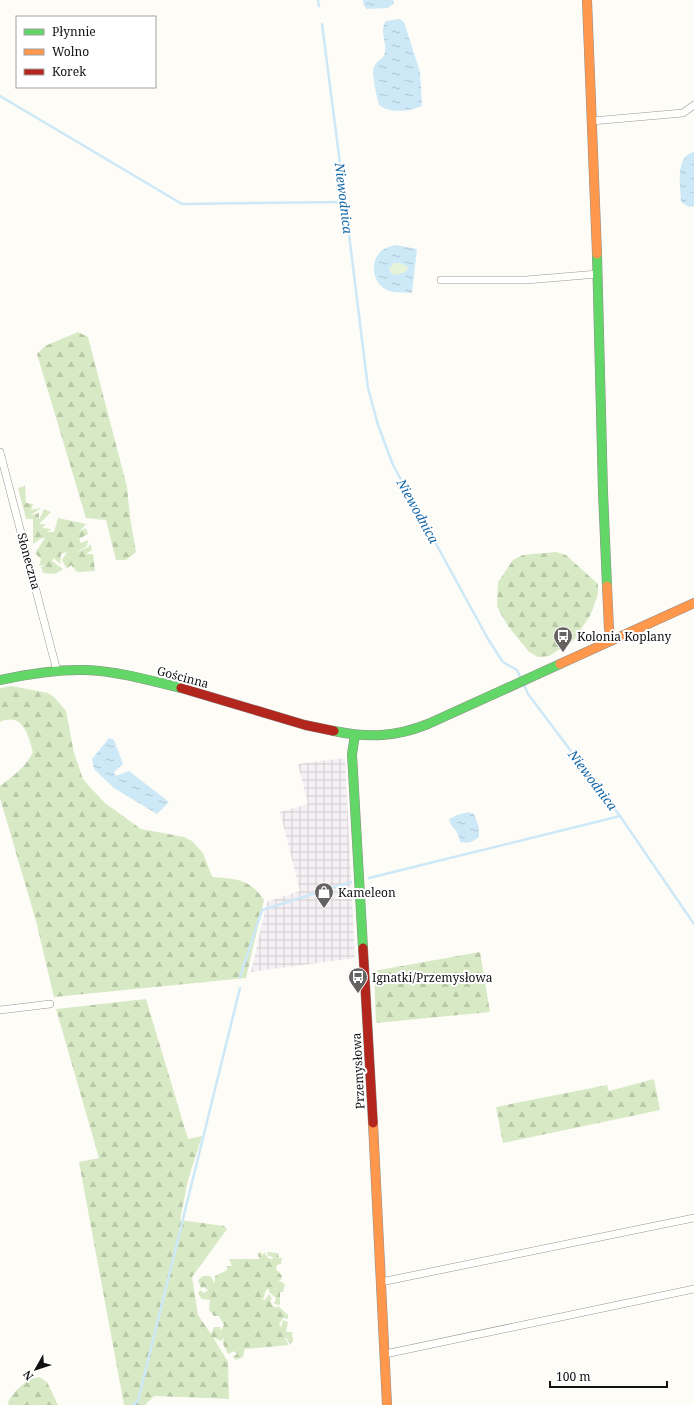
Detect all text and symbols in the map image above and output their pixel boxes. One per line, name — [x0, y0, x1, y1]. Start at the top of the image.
legend — [16, 16, 156, 88]
text: Płynnie — [52, 23, 96, 40]
text: Wolno — [52, 43, 89, 60]
text: Korek — [52, 63, 87, 80]
water label: Niewodnica — [331, 160, 357, 235]
water label: Niewodnica — [392, 474, 443, 547]
street label: Słoneczna — [13, 531, 45, 591]
bus stop icon: Kolonia Koplany — [552, 625, 574, 653]
place label: Kolonia Koplany — [577, 628, 672, 645]
street label: Gościnna — [155, 662, 211, 692]
water label: Niewodnica — [564, 745, 622, 814]
shop icon: Kameleon — [313, 881, 335, 909]
place label: Kameleon — [338, 884, 396, 901]
bus stop icon: Ignatki/Przemysłowa — [347, 966, 369, 994]
place label: Ignatki/Przemysłowa — [372, 969, 493, 986]
street label: Przemysłowa — [347, 1032, 368, 1110]
north arrow — [16, 1349, 56, 1389]
scale bar — [550, 1363, 667, 1389]
text: N — [19, 1367, 36, 1384]
text: 100 m — [556, 1368, 591, 1385]

